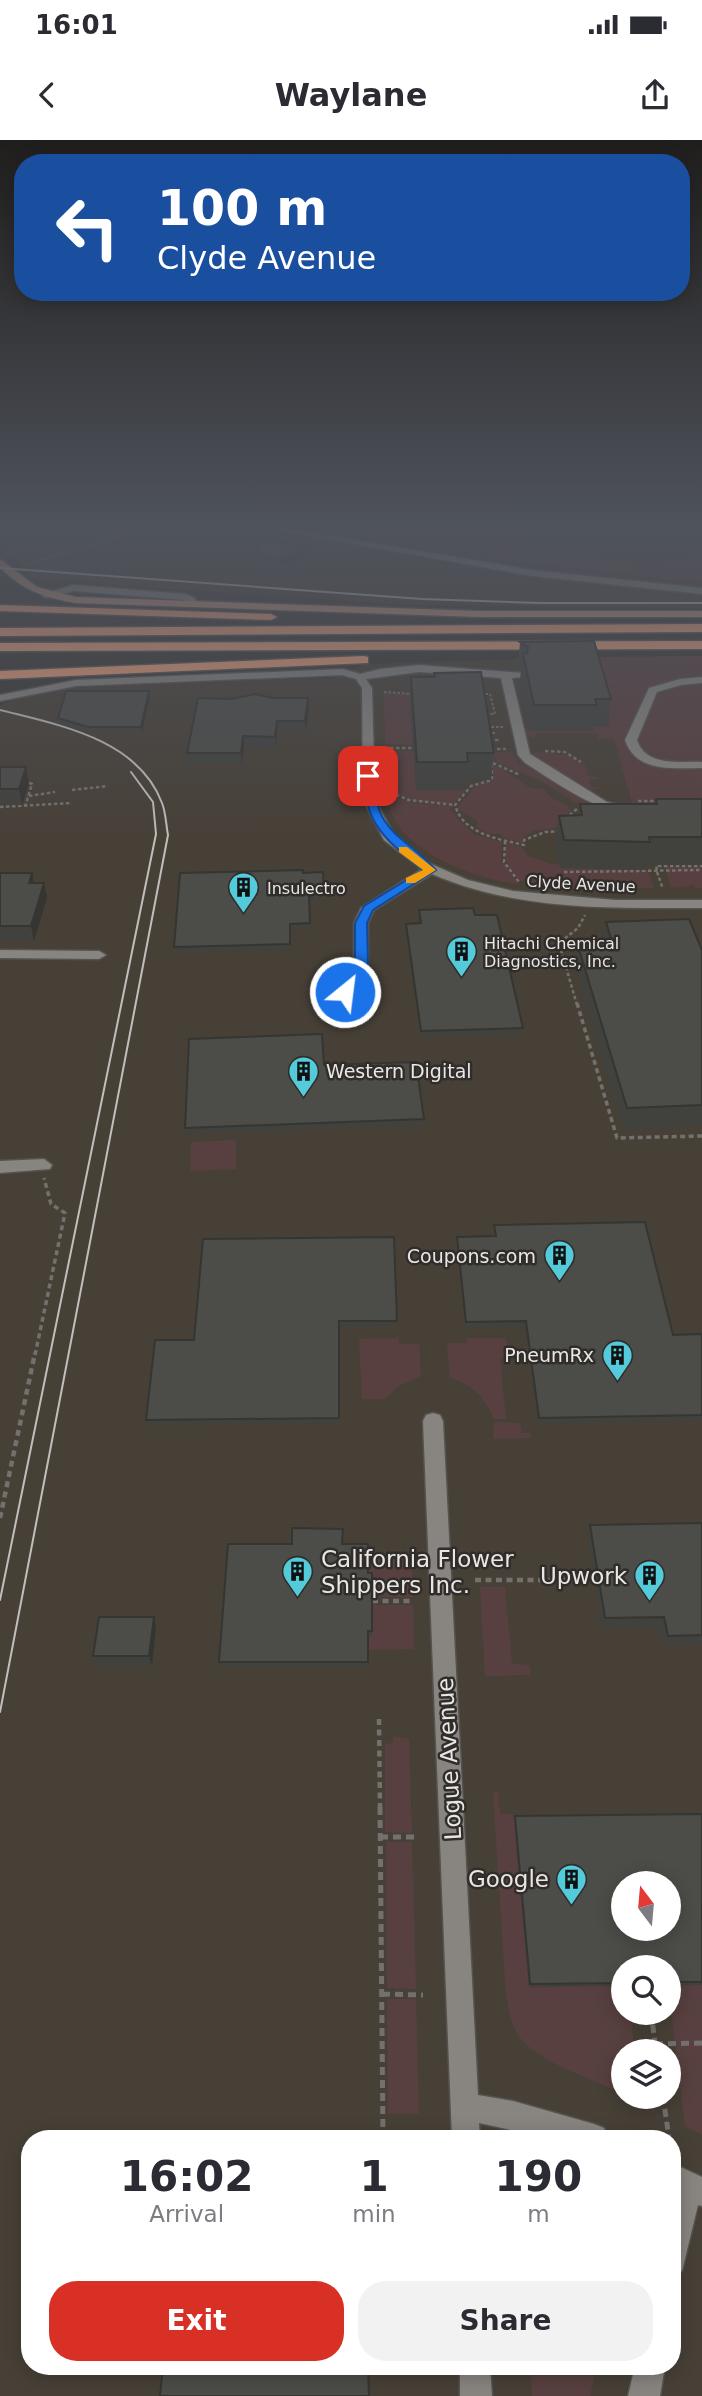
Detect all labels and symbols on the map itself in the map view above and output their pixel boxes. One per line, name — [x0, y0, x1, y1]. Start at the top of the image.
pin — [338, 746, 398, 806]
building icon: Insulectro — [227, 871, 261, 915]
street label: Clyde Avenue — [526, 872, 636, 896]
place label: Insulectro — [267, 879, 346, 898]
place label: Hitachi Chemical Diagnostics, Inc. — [484, 934, 619, 971]
building icon: Hitachi Chemical Diagnostics, Inc. — [444, 935, 478, 979]
position arrow — [308, 955, 382, 1029]
building icon: Western Digital — [286, 1054, 320, 1098]
place label: Western Digital — [326, 1060, 472, 1082]
building icon: Coupons.com — [542, 1239, 576, 1283]
place label: Coupons.com — [407, 1245, 536, 1267]
building icon: PneumRx — [600, 1338, 634, 1382]
place label: PneumRx — [504, 1344, 594, 1366]
place label: California Flower Shippers Inc. — [321, 1546, 514, 1598]
building icon: California Flower Shippers Inc. — [281, 1555, 315, 1599]
building icon: Upwork — [633, 1559, 667, 1603]
place label: Upwork — [540, 1563, 628, 1589]
street label: Logue Avenue — [432, 1677, 466, 1841]
building icon: Google — [555, 1862, 589, 1906]
place label: Google — [468, 1866, 549, 1892]
north arrow — [611, 1871, 681, 1941]

